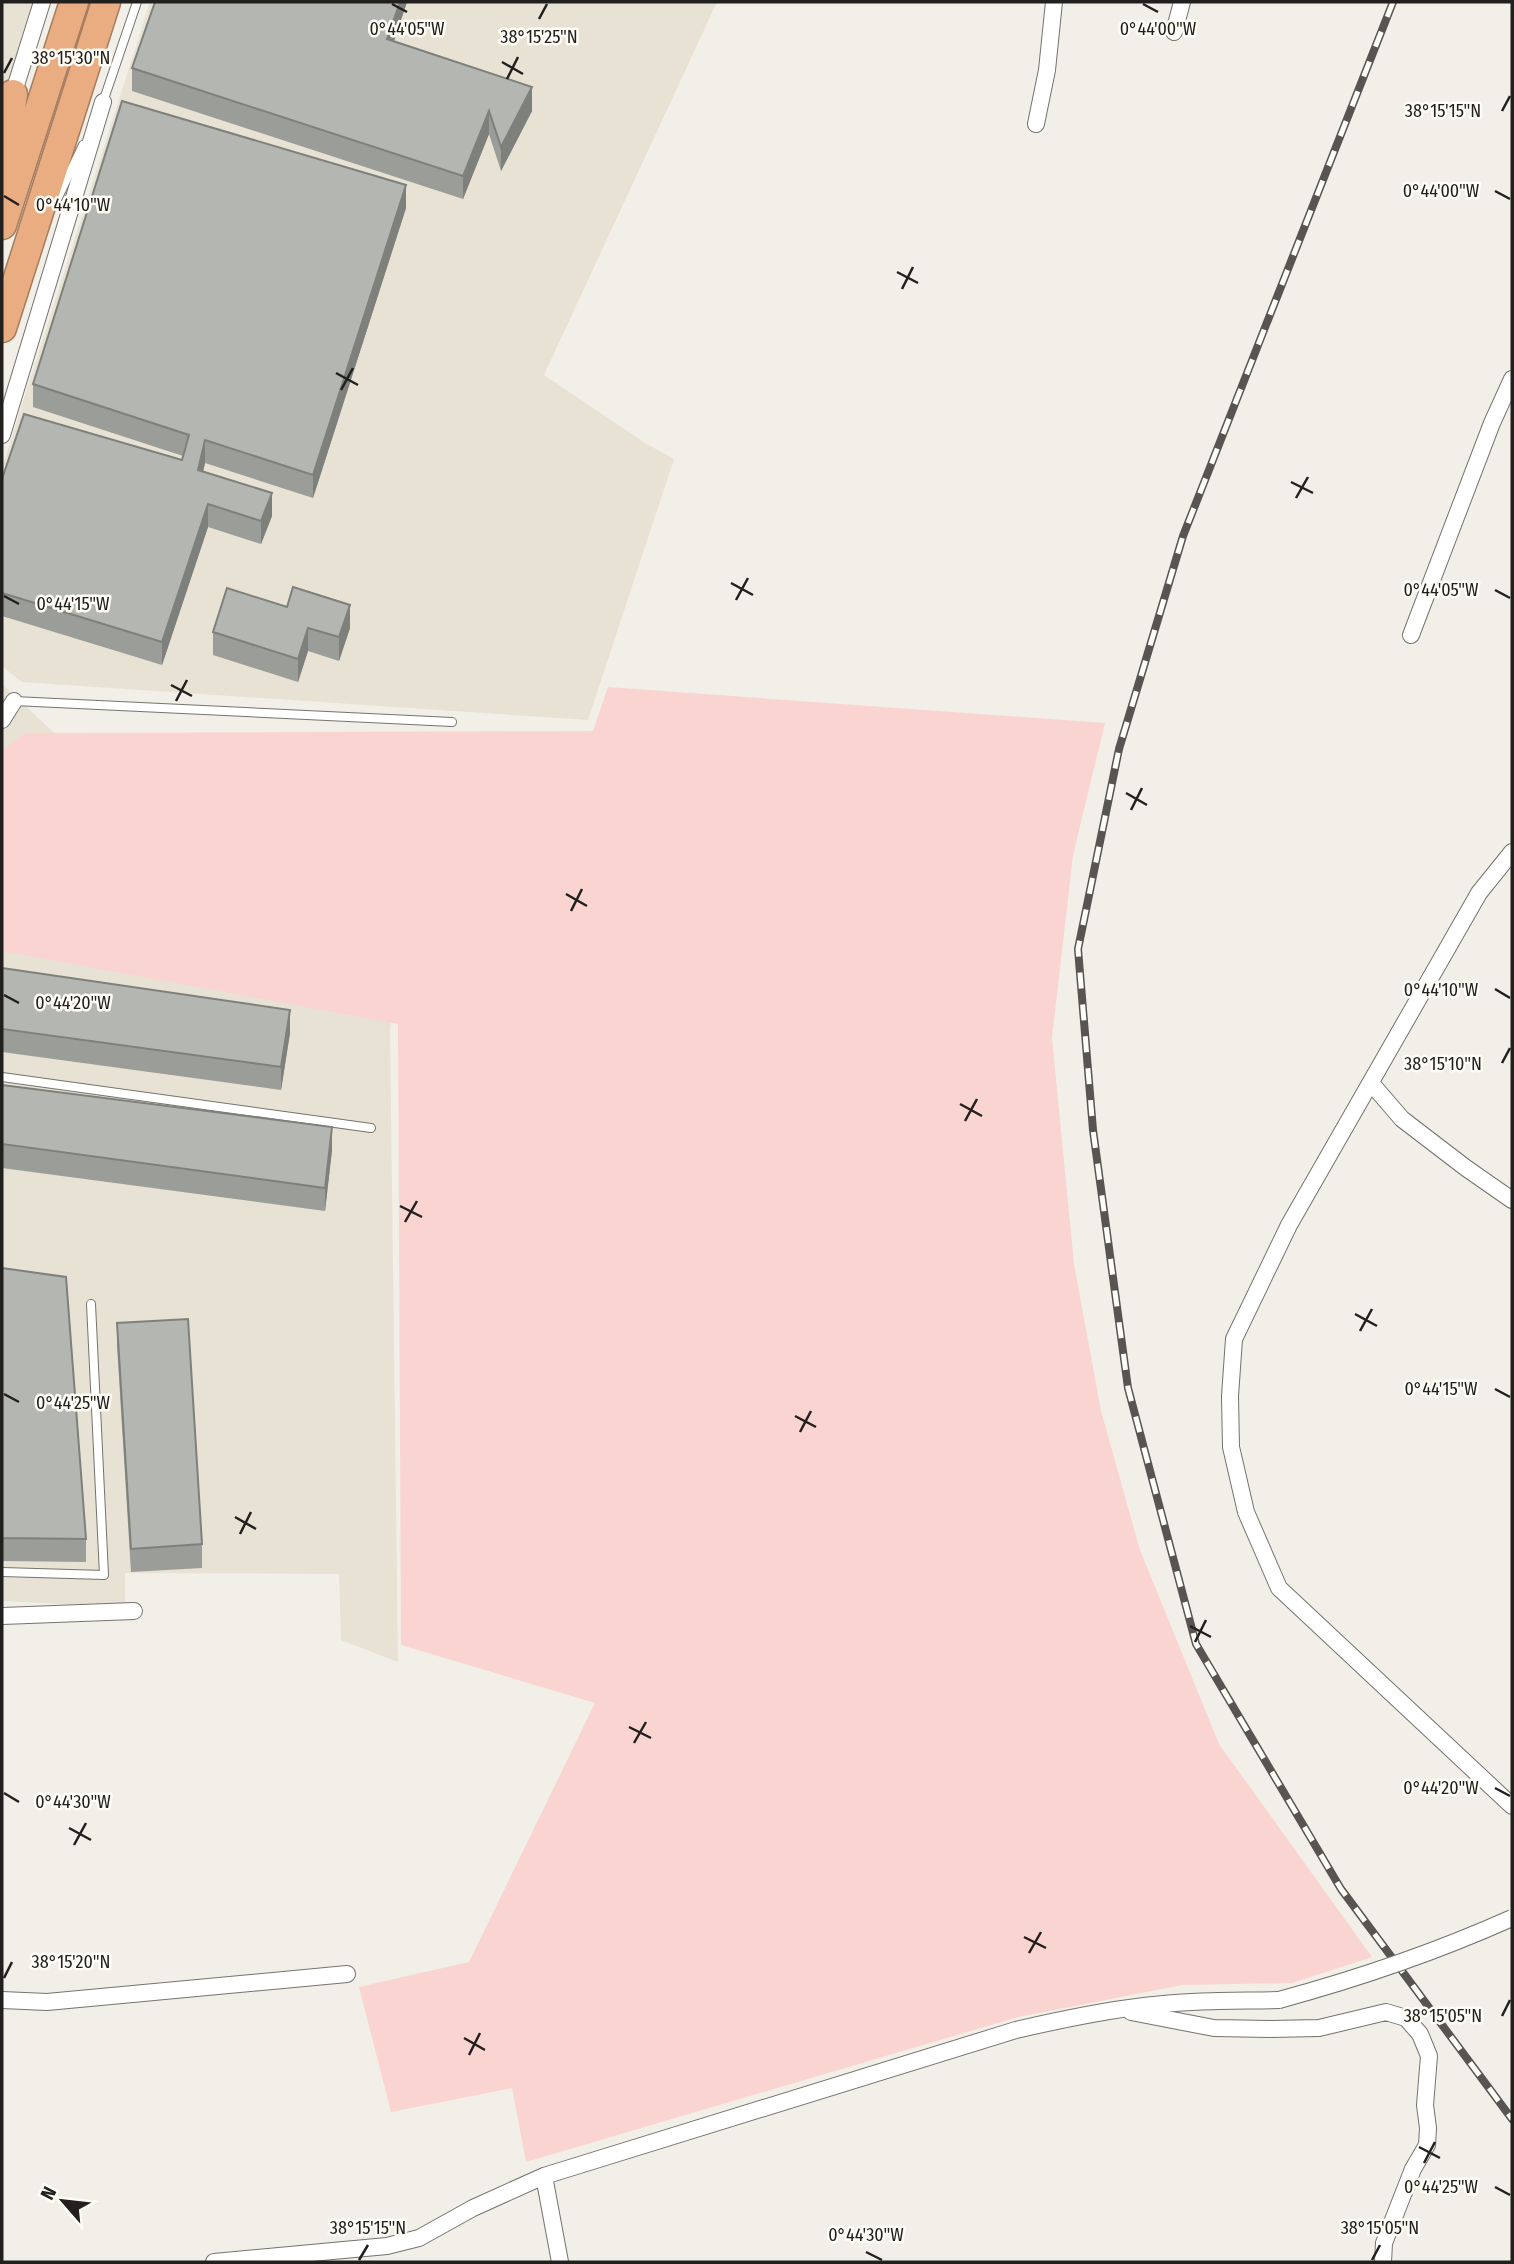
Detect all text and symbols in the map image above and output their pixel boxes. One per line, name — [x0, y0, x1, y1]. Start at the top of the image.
text: 0°44'05"W — [369, 18, 445, 40]
text: 0°44'00"W — [1120, 18, 1197, 40]
text: 38°15'25"N — [500, 26, 578, 48]
text: 38°15'30"N — [32, 47, 110, 69]
text: 38°15'15"N — [1405, 100, 1481, 122]
text: 0°44'00"W — [1403, 180, 1480, 202]
text: 0°44'10"W — [36, 194, 111, 216]
text: 0°44'05"W — [1403, 579, 1479, 601]
text: 0°44'15"W — [36, 593, 110, 615]
text: 0°44'10"W — [1404, 979, 1479, 1001]
text: 0°44'20"W — [35, 992, 111, 1014]
text: 38°15'10"N — [1404, 1053, 1482, 1075]
text: 0°44'15"W — [1404, 1378, 1478, 1400]
text: 0°44'25"W — [36, 1392, 110, 1414]
text: 0°44'20"W — [1403, 1777, 1479, 1799]
text: 0°44'30"W — [35, 1791, 111, 1813]
text: 38°15'20"N — [32, 1951, 110, 1973]
text: 38°15'05"N — [1404, 2005, 1482, 2027]
north arrow — [28, 2166, 98, 2236]
text: 0°44'25"W — [1404, 2176, 1478, 2198]
text: N — [36, 2183, 61, 2204]
text: 38°15'15"N — [330, 2217, 406, 2239]
text: 38°15'05"N — [1341, 2217, 1419, 2239]
text: 0°44'30"W — [828, 2224, 904, 2246]

